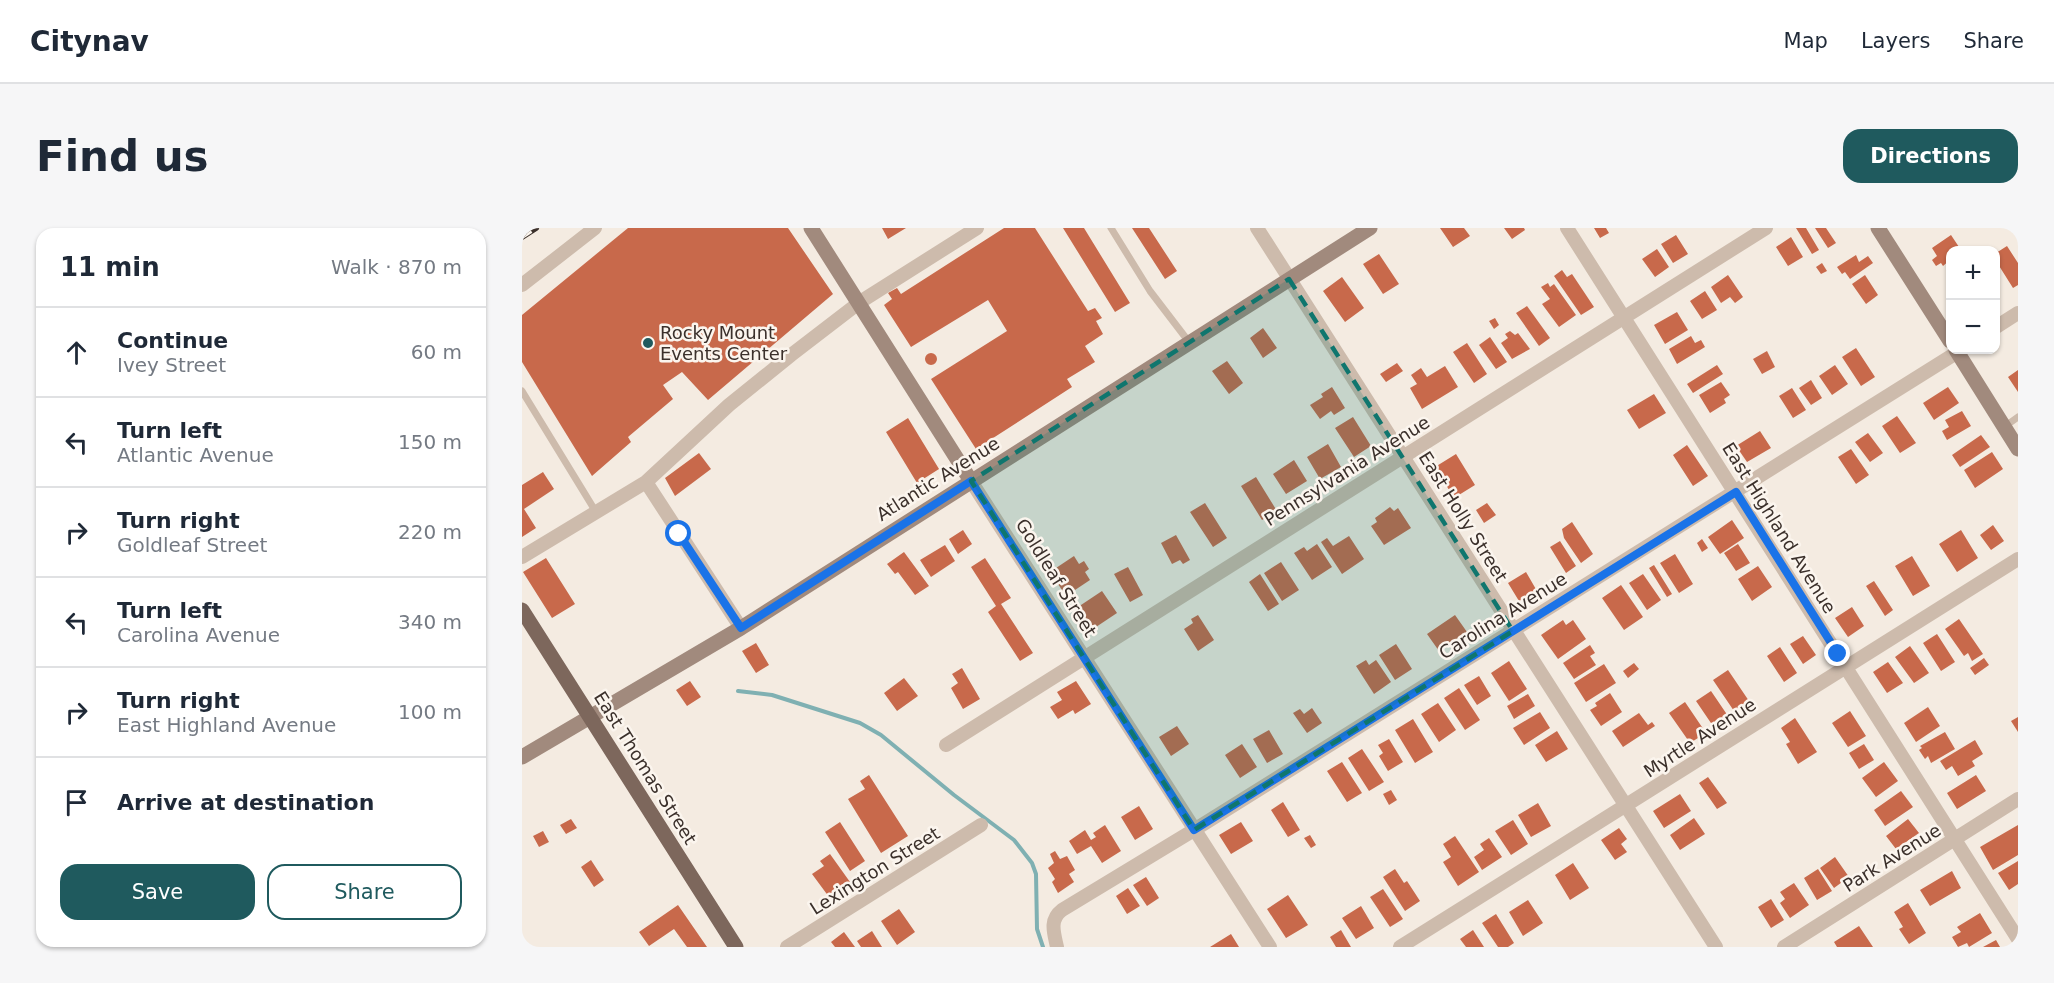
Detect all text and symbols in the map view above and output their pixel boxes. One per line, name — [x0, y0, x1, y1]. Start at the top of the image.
text: Citynav — [30, 25, 149, 58]
text: Map — [1784, 29, 1828, 53]
text: Layers — [1861, 29, 1930, 53]
text: Share — [1963, 29, 2024, 53]
button: Directions — [1843, 129, 2018, 183]
text: Find us — [36, 132, 209, 181]
map controls — [1946, 246, 2000, 354]
button: + — [1946, 246, 2000, 300]
text: 11 min — [60, 252, 160, 282]
text: Walk · 870 m — [331, 255, 462, 279]
button: − — [1946, 300, 2000, 354]
place label: Rocky Mount Events Center — [660, 322, 788, 364]
text: Continue — [117, 328, 228, 353]
icon: ahead — [60, 336, 93, 369]
marker: Rocky Mount Events Center — [641, 336, 655, 350]
text: 60 m — [411, 340, 462, 364]
text: Ivey Street — [117, 353, 226, 377]
street label: Pennsylvania Avenue — [1260, 411, 1433, 530]
text: Turn left — [117, 418, 222, 443]
icon: left — [60, 426, 93, 459]
text: 150 m — [398, 430, 462, 454]
street label: Atlantic Avenue — [872, 432, 1003, 525]
street label: East Highland Avenue — [1718, 438, 1841, 617]
text: Atlantic Avenue — [117, 443, 274, 467]
street label: East Holly Street — [1415, 447, 1512, 586]
text: Turn right — [117, 508, 240, 533]
street label: Goldleaf Street — [1012, 515, 1101, 641]
icon: right — [60, 516, 93, 549]
text: 220 m — [398, 520, 462, 544]
route start — [665, 520, 691, 546]
text: Goldleaf Street — [117, 533, 267, 557]
street label: Carolina Avenue — [1435, 568, 1570, 663]
text: Turn left — [117, 598, 222, 623]
icon: left — [60, 606, 93, 639]
text: 340 m — [398, 610, 462, 634]
text: Carolina Avenue — [117, 623, 280, 647]
route end — [1824, 640, 1850, 666]
street label: East Thomas Street — [590, 687, 701, 848]
text: Turn right — [117, 688, 240, 713]
street label: Myrtle Avenue — [1640, 694, 1760, 782]
icon: right — [60, 696, 93, 729]
text: 100 m — [398, 700, 462, 724]
text: East Highland Avenue — [117, 713, 336, 737]
icon: arrive — [60, 786, 93, 819]
text: Arrive at destination — [117, 790, 374, 815]
street label: Park Avenue — [1839, 819, 1945, 896]
street label: Lexington Street — [806, 822, 943, 919]
button: Save — [60, 864, 255, 920]
button: Share — [267, 864, 462, 920]

